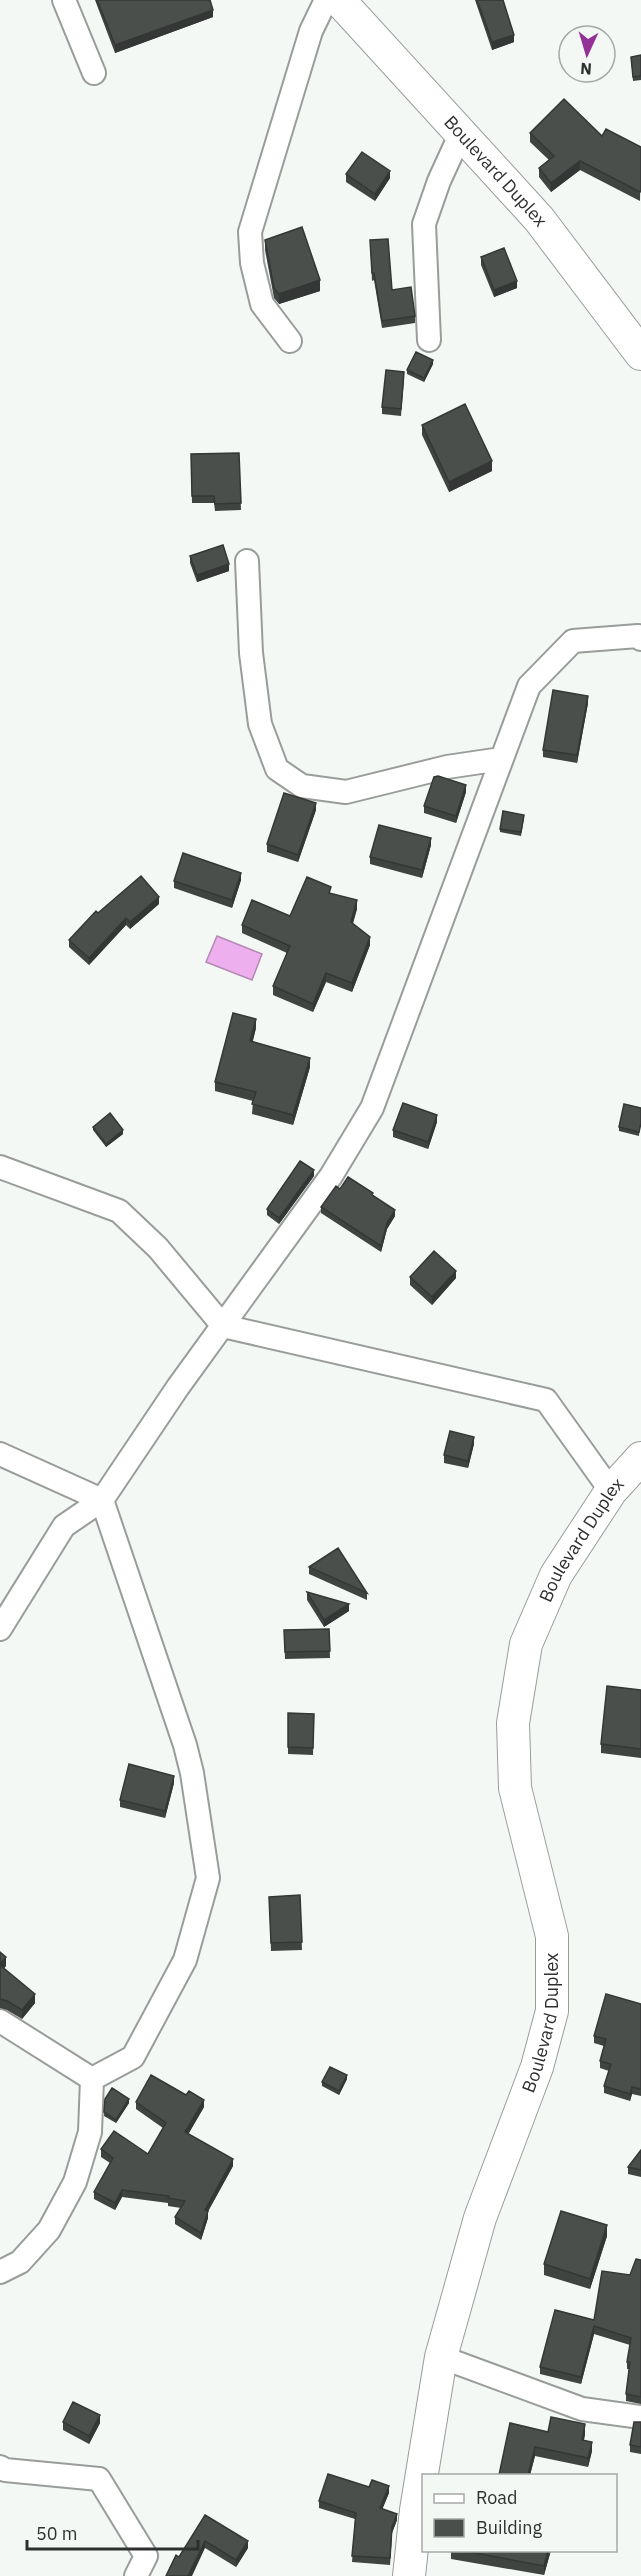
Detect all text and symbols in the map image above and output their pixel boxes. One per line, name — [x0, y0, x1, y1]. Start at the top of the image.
north arrow — [557, 24, 617, 84]
text: N — [579, 59, 592, 79]
street label: Boulevard Duplex — [439, 111, 553, 231]
street label: Boulevard Duplex — [534, 1473, 629, 1605]
street label: Boulevard Duplex — [516, 1953, 563, 2096]
legend — [422, 2474, 617, 2552]
text: Road — [476, 2486, 517, 2509]
scale bar — [27, 2513, 198, 2551]
text: Building — [476, 2516, 543, 2539]
text: 50 m — [36, 2522, 78, 2545]

